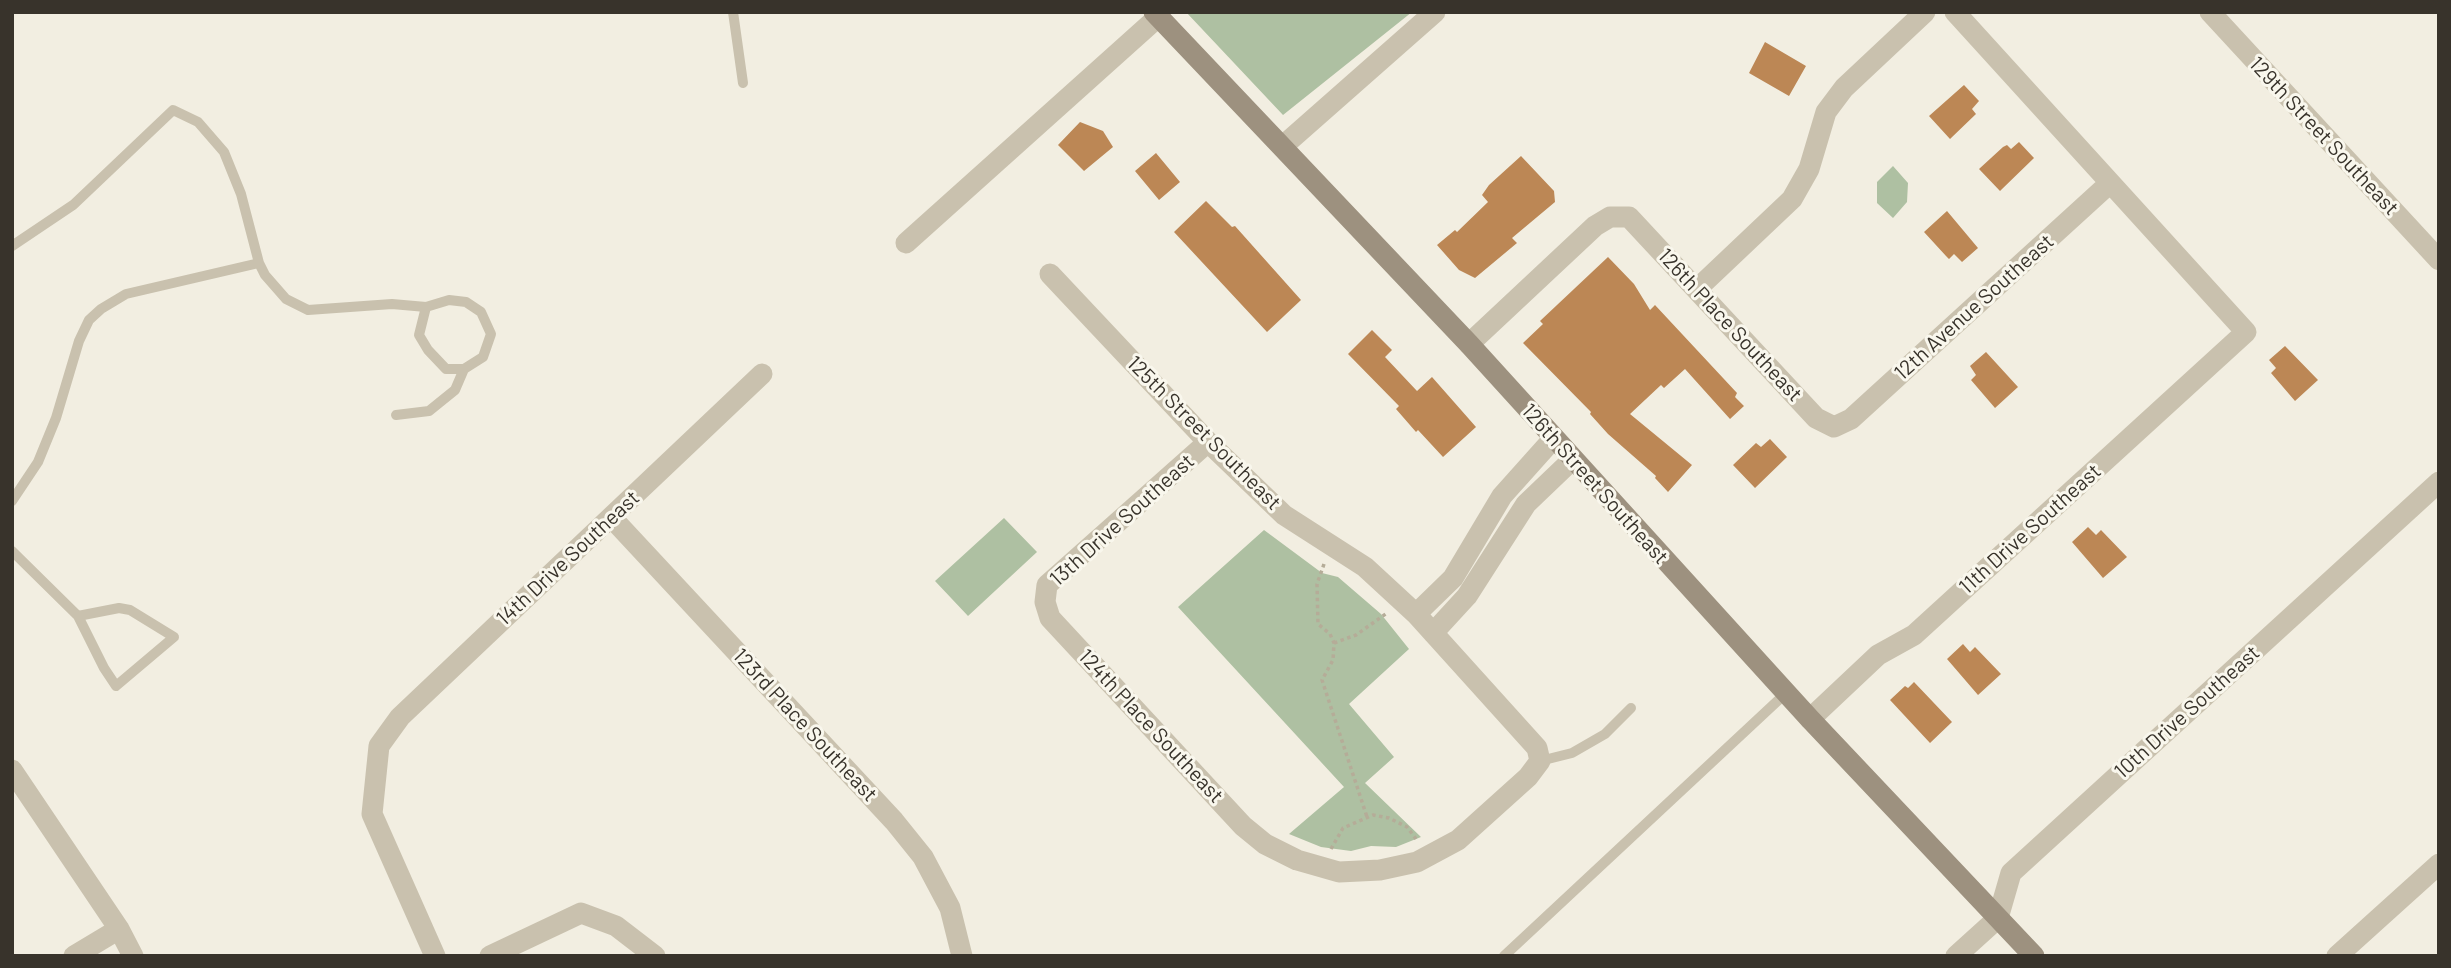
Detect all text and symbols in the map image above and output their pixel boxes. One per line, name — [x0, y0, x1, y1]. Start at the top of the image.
street label: 129th Street Southeast — [2244, 52, 2404, 220]
street label: 12th Avenue Southeast — [1889, 229, 2059, 385]
street label: 126th Place Southeast — [1653, 243, 1807, 407]
street label: 125th Street Southeast — [1122, 351, 1286, 515]
street label: 126th Street Southeast — [1516, 398, 1674, 570]
street label: 13th Drive Southeast — [1045, 449, 1199, 591]
street label: 11th Drive Southeast — [1954, 459, 2106, 599]
street label: 14th Drive Southeast — [491, 485, 645, 631]
street label: 10th Drive Southeast — [2109, 640, 2265, 784]
street label: 123rd Place Southeast — [728, 643, 882, 807]
street label: 124th Place Southeast — [1073, 644, 1229, 808]

